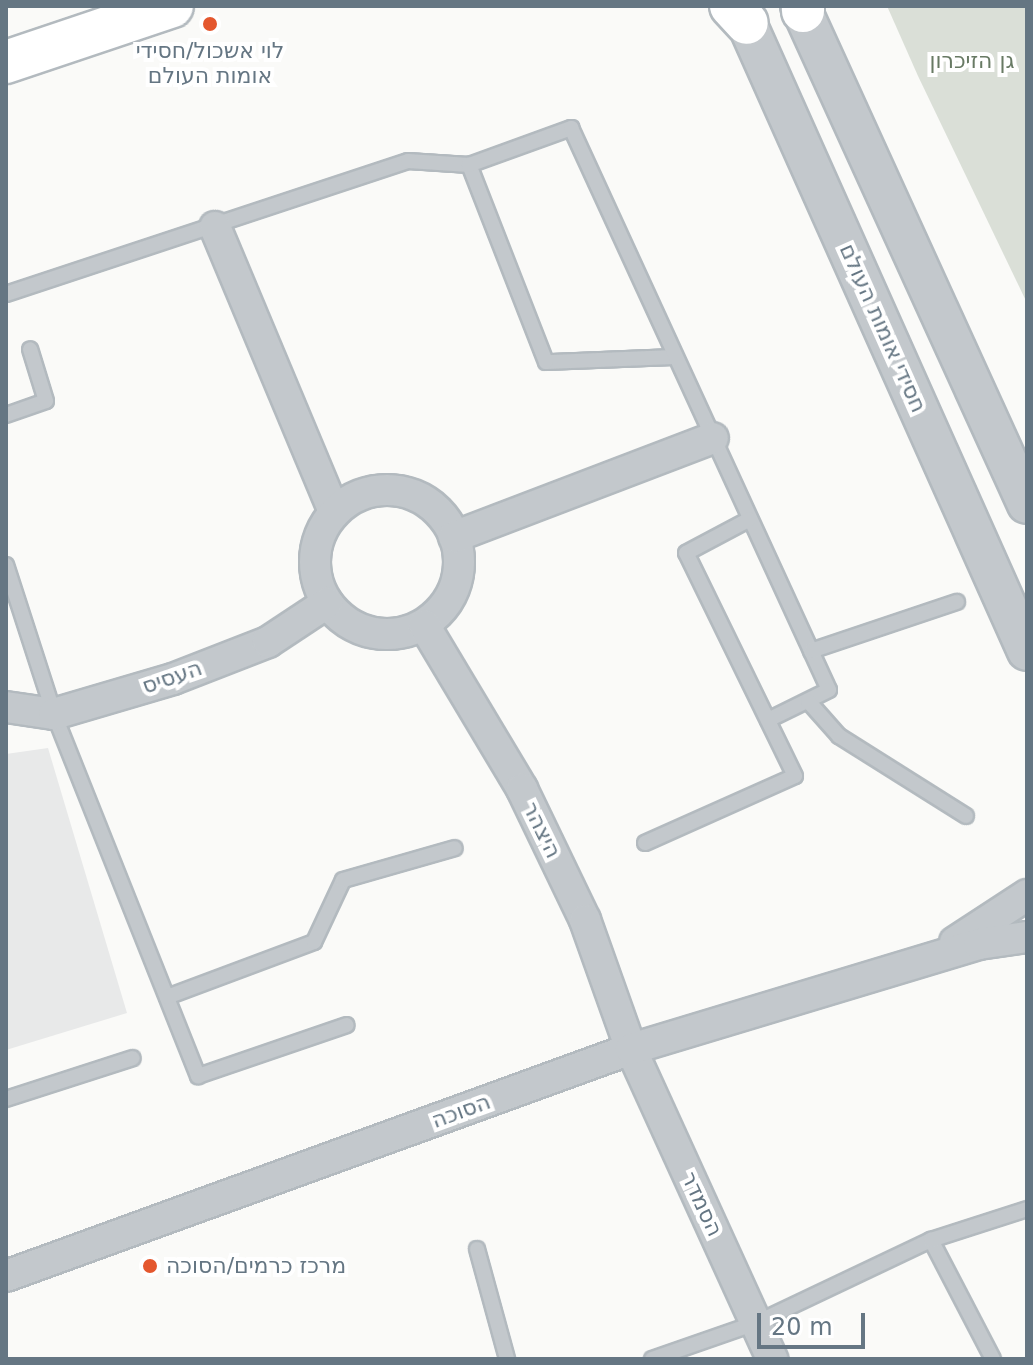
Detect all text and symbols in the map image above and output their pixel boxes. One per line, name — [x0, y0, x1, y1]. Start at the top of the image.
marker: לוי אשכול/חסידי אומות העולם — [201, 15, 219, 33]
place label: לוי אשכול/חסידי אומות העולם — [136, 37, 284, 88]
park label: גן הזיכרון — [929, 48, 1015, 74]
street label: חסידי אומות העולם — [834, 240, 932, 416]
street label: העסיס — [139, 654, 205, 700]
street label: היצהר — [517, 798, 567, 862]
street label: הסוכה — [428, 1088, 494, 1134]
street label: הסמדר — [676, 1168, 728, 1240]
place label: מרכז כרמים/הסוכה — [166, 1253, 346, 1279]
marker: מרכז כרמים/הסוכה — [141, 1257, 159, 1275]
scale bar — [761, 1297, 869, 1347]
text: 20 m — [771, 1313, 833, 1341]

